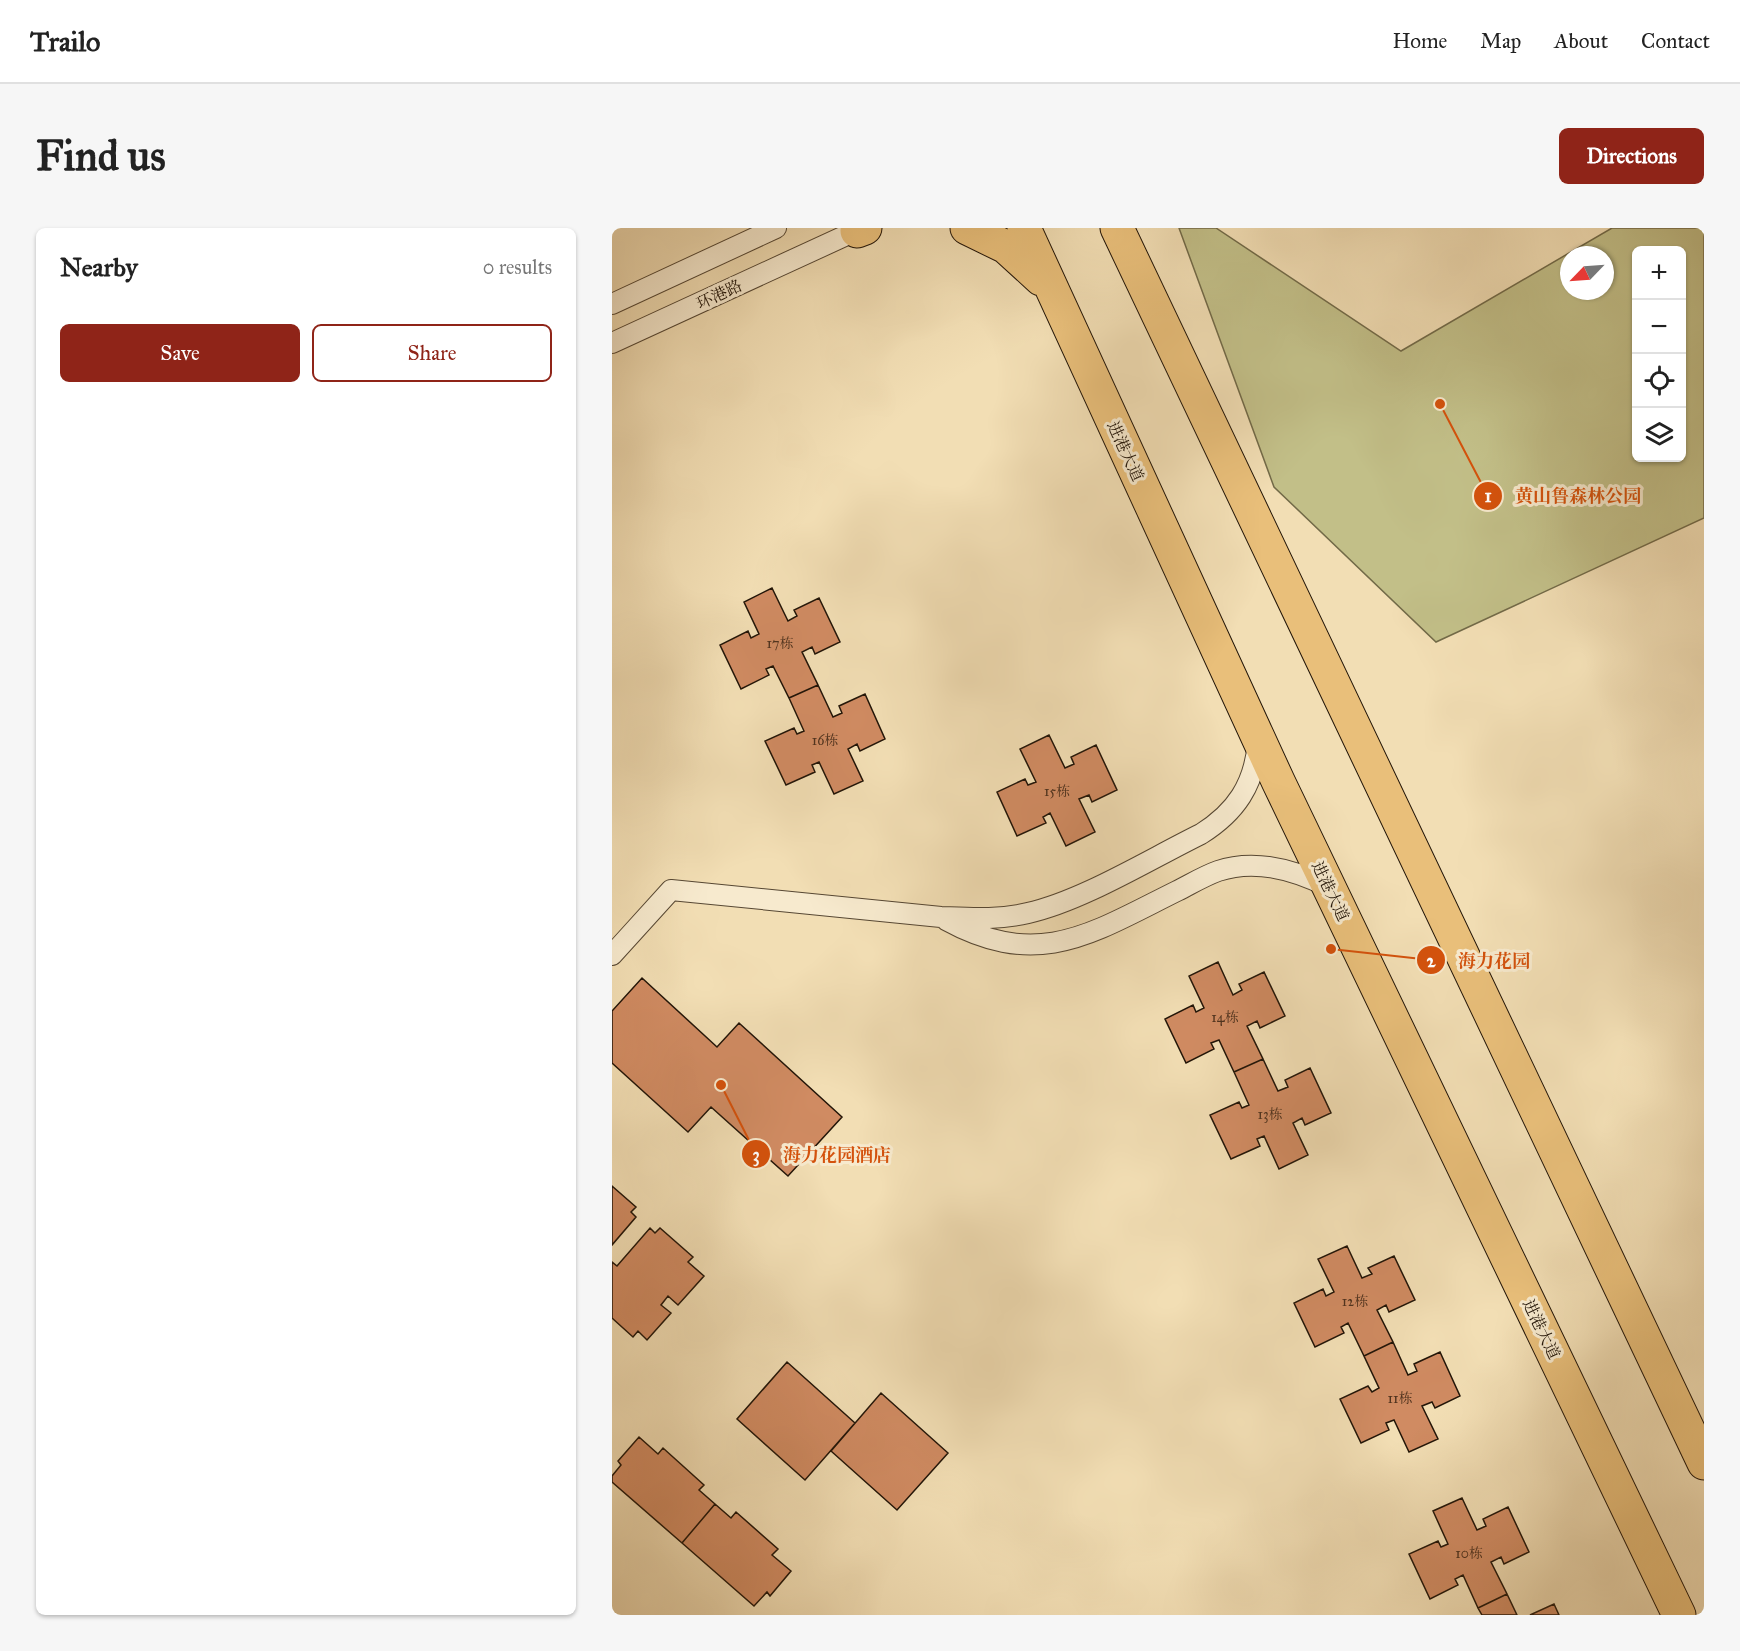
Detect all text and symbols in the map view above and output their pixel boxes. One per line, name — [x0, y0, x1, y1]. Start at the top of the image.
text: Trailo — [30, 24, 100, 59]
text: Home — [1392, 28, 1447, 54]
text: Map — [1480, 28, 1521, 54]
text: About — [1554, 28, 1608, 54]
text: Contact — [1641, 28, 1710, 54]
button: Directions — [1559, 128, 1704, 184]
text: Find us — [36, 130, 166, 182]
north arrow — [1560, 246, 1614, 300]
map controls — [1632, 246, 1686, 462]
button: + — [1632, 246, 1686, 300]
text: Nearby — [60, 251, 138, 283]
text: 0 results — [483, 255, 552, 279]
street label: 环港路 — [693, 276, 745, 313]
button: − — [1632, 300, 1686, 354]
button: Save — [60, 324, 300, 382]
button: Share — [312, 324, 552, 382]
button: locate — [1632, 354, 1686, 408]
button: layers — [1632, 408, 1686, 462]
street label: 进港大道 — [1103, 418, 1148, 484]
callout: 黄山鲁森林公园 — [1473, 478, 1653, 514]
text: 1 — [1484, 485, 1492, 507]
text: 黄山鲁森林公园 — [1515, 485, 1641, 507]
house number: 17栋 — [766, 635, 794, 652]
house number: 16栋 — [812, 732, 838, 749]
house number: 15栋 — [1044, 783, 1070, 800]
street label: 进港大道 — [1308, 858, 1353, 924]
callout: 海力花园 — [1416, 942, 1542, 978]
text: 2 — [1427, 950, 1437, 972]
text: 海力花园 — [1458, 950, 1530, 972]
house number: 14栋 — [1211, 1009, 1239, 1026]
house number: 13栋 — [1257, 1106, 1283, 1123]
callout: 海力花园酒店 — [741, 1136, 903, 1172]
text: 3 — [752, 1144, 760, 1167]
text: 海力花园酒店 — [783, 1144, 891, 1166]
house number: 12栋 — [1342, 1293, 1368, 1310]
street label: 进港大道 — [1519, 1296, 1564, 1362]
house number: 11栋 — [1387, 1390, 1413, 1407]
house number: 10栋 — [1455, 1545, 1483, 1562]

